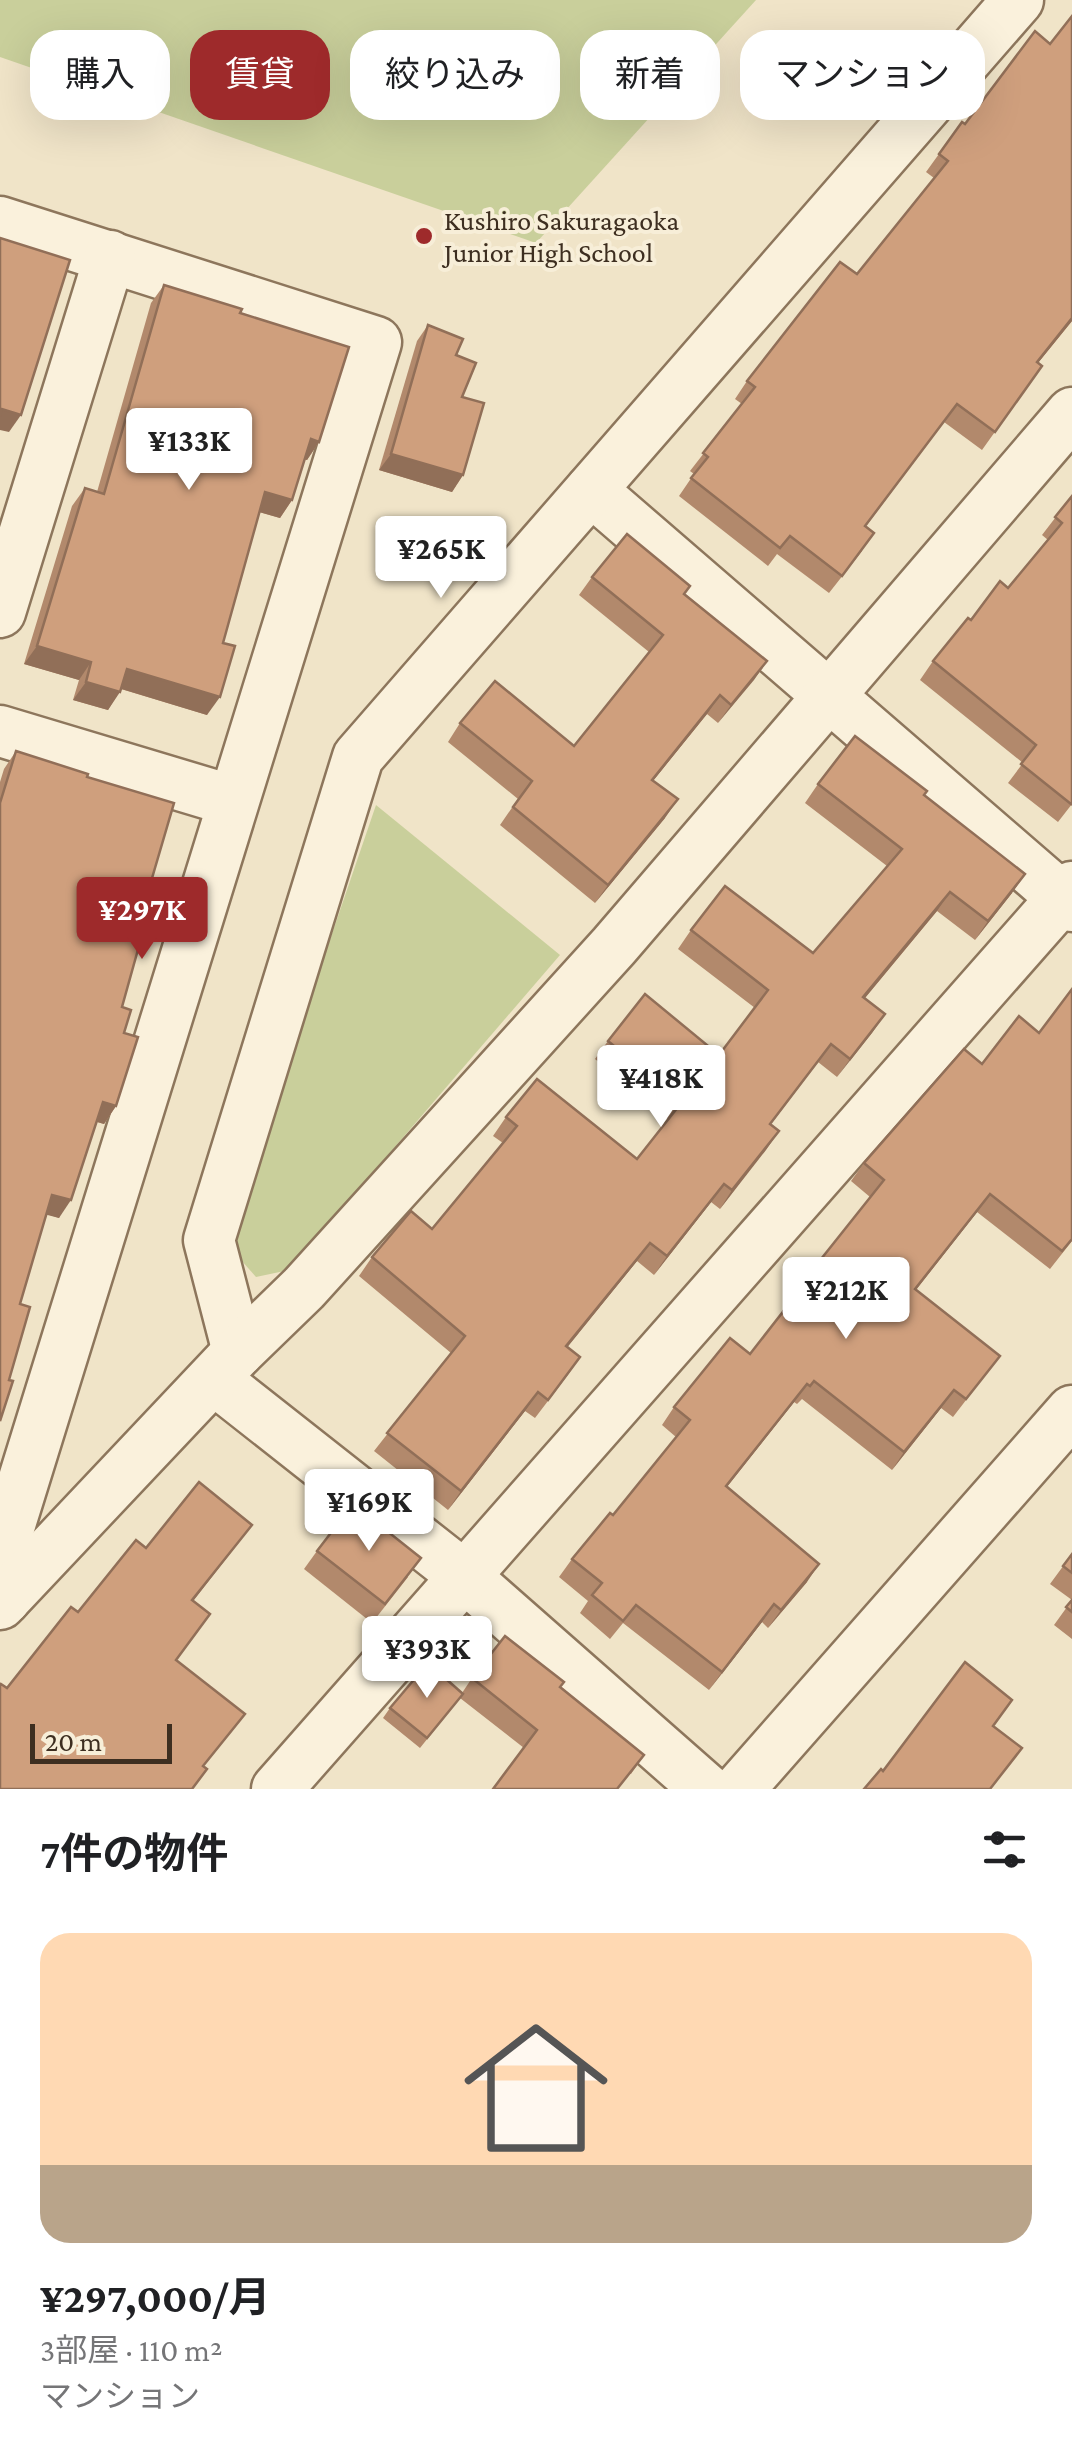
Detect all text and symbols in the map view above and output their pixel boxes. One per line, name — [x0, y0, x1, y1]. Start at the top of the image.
chip: 購入 — [30, 30, 170, 120]
chip: 賃貸 — [190, 30, 330, 120]
chip: 絞り込み — [350, 30, 560, 120]
chip: 新着 — [580, 30, 720, 120]
chip: マンション — [740, 30, 985, 120]
place label: Kushiro Sakuragaoka Junior High School — [441, 205, 679, 268]
marker: Kushiro Sakuragaoka Junior High School — [413, 225, 435, 247]
pin: ¥133K — [119, 408, 259, 493]
text: ¥133K — [148, 422, 230, 458]
pin: ¥265K — [371, 516, 511, 601]
text: ¥265K — [397, 530, 485, 566]
pin: ¥297K — [72, 877, 212, 962]
text: ¥297K — [99, 891, 185, 927]
pin: ¥418K — [591, 1045, 731, 1130]
text: ¥418K — [619, 1059, 703, 1095]
pin: ¥212K — [776, 1257, 916, 1342]
text: ¥212K — [805, 1271, 887, 1307]
pin: ¥169K — [299, 1469, 439, 1554]
text: ¥169K — [327, 1483, 411, 1519]
pin: ¥393K — [357, 1616, 497, 1701]
text: ¥393K — [384, 1630, 470, 1666]
scale bar — [30, 1719, 172, 1764]
text: 20 m — [45, 1726, 102, 1757]
icon: filters — [977, 1822, 1032, 1877]
text: 7件の物件 — [40, 1830, 228, 1877]
icon: home — [446, 1998, 626, 2178]
text: ¥297,000/月 — [40, 2274, 270, 2321]
text: 3部屋 · 110 m² — [40, 2332, 222, 2368]
text: マンション — [40, 2378, 200, 2414]

